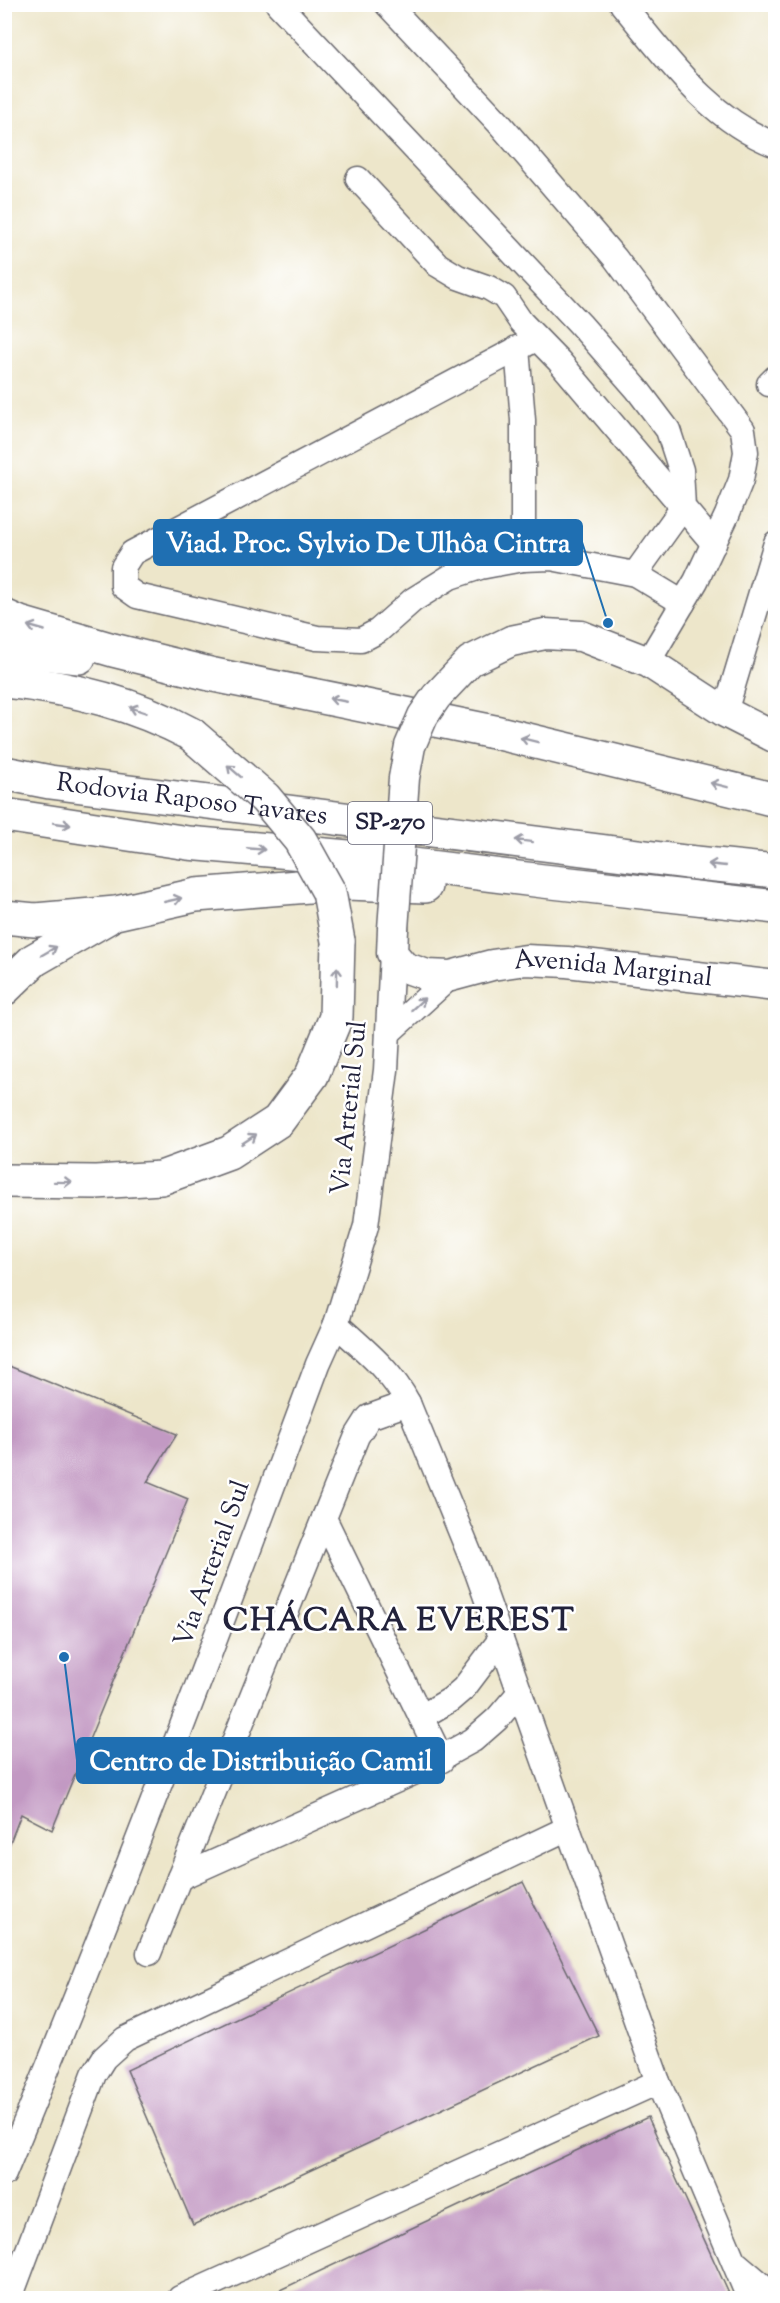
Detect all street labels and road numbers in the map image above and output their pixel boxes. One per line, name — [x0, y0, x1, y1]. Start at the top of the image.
street label: Rodovia Raposo Tavares — [54, 764, 330, 835]
road number: SP-270 — [348, 802, 432, 844]
street label: Avenida Marginal — [511, 940, 714, 997]
street label: Via Arterial Sul — [322, 1019, 378, 1197]
street label: Via Arterial Sul — [166, 1475, 260, 1653]

